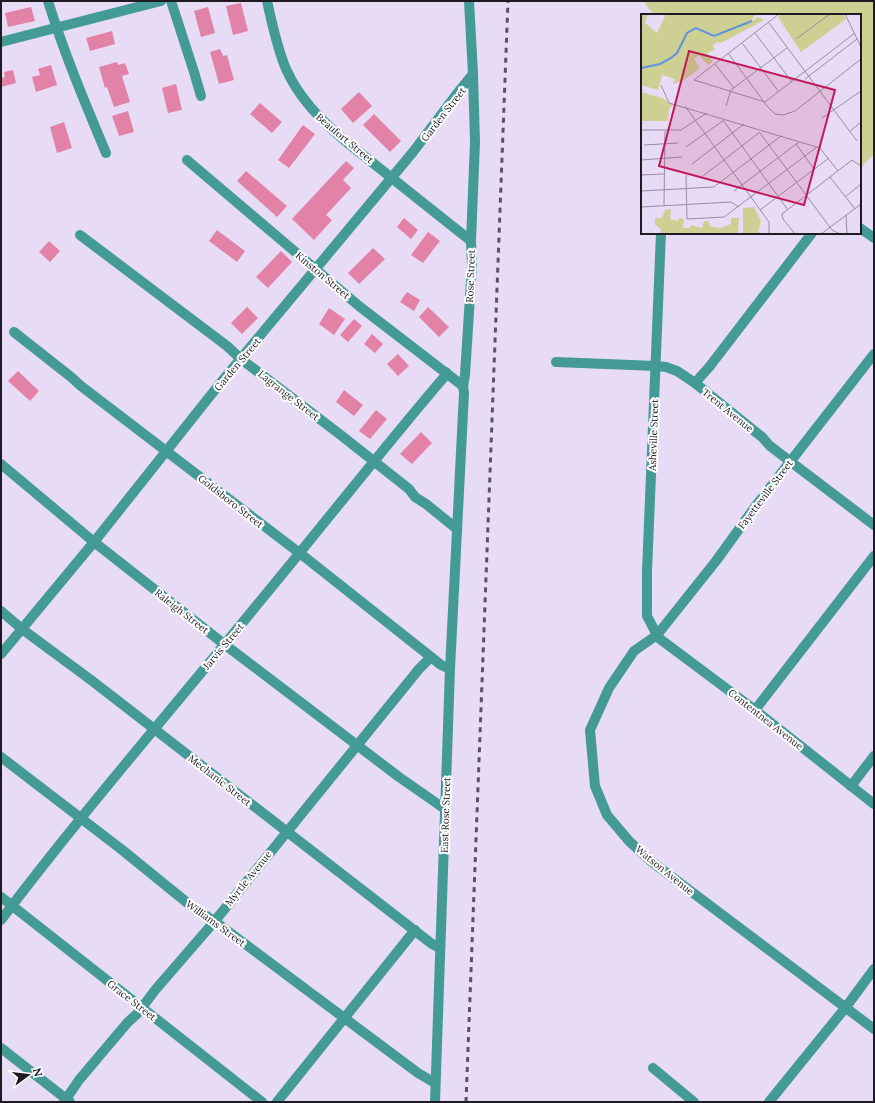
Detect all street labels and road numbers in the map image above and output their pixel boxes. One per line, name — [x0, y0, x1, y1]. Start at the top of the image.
street label: Garden Street — [418, 84, 469, 144]
street label: Beaufort Street — [313, 111, 376, 166]
street label: Kinston Street — [293, 249, 353, 302]
street label: Rose Street — [463, 249, 478, 303]
street label: Garden Street — [211, 335, 263, 394]
street label: Lagrange Street — [256, 367, 322, 423]
street label: Trent Avenue — [699, 386, 756, 435]
street label: Asheville Street — [646, 399, 661, 472]
street label: Fayetteville Street — [735, 457, 796, 532]
street label: Goldsboro Street — [195, 472, 266, 531]
street label: Raleigh Street — [152, 586, 211, 637]
street label: Jarvis Street — [200, 620, 247, 673]
street label: Contentnea Avenue — [726, 686, 806, 753]
street label: Mechanic Street — [186, 752, 254, 809]
street label: East Rose Street — [438, 777, 453, 853]
street label: Watson Avenue — [633, 843, 697, 898]
street label: Myrtle Avenue — [222, 848, 275, 909]
street label: Williams Street — [183, 897, 248, 949]
street label: Grace Street — [105, 977, 159, 1024]

